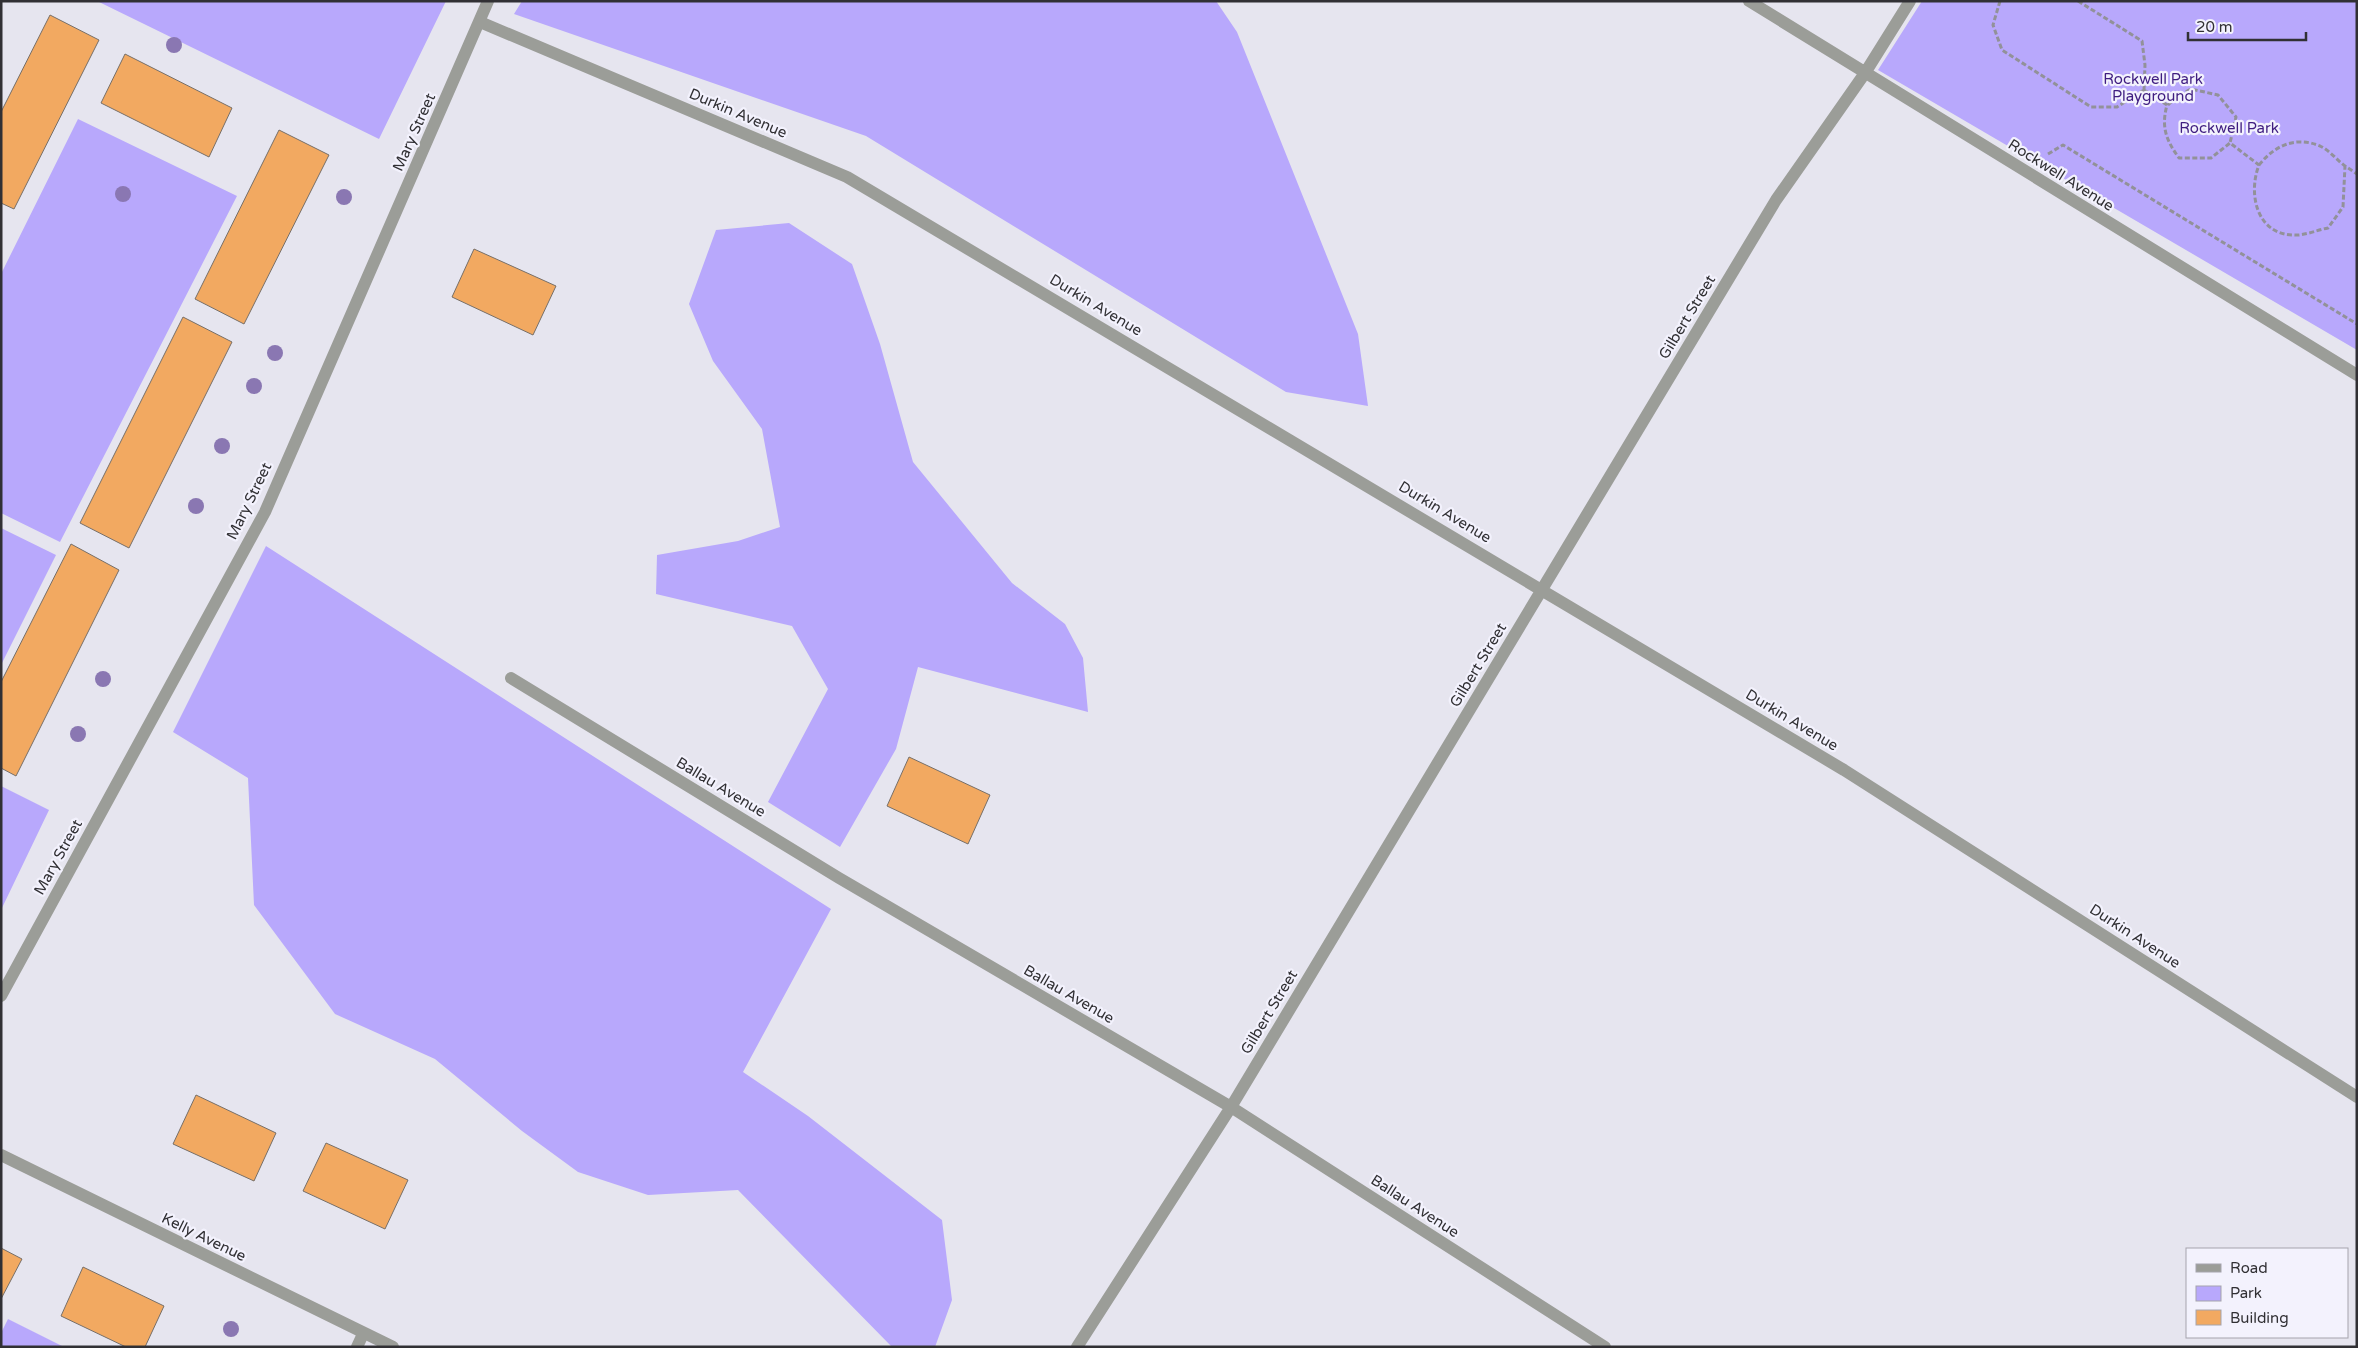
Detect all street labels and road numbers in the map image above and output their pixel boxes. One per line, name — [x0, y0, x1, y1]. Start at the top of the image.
street label: Durkin Avenue — [686, 84, 790, 142]
street label: Mary Street — [389, 90, 439, 174]
street label: Rockwell Avenue — [2005, 135, 2117, 215]
street label: Durkin Avenue — [1047, 270, 1145, 340]
street label: Gilbert Street — [1655, 271, 1719, 362]
street label: Mary Street — [223, 459, 276, 542]
street label: Durkin Avenue — [1396, 477, 1494, 547]
street label: Gilbert Street — [1446, 619, 1510, 710]
street label: Durkin Avenue — [1743, 685, 1841, 755]
street label: Ballau Avenue — [673, 753, 769, 821]
street label: Mary Street — [30, 816, 86, 898]
street label: Durkin Avenue — [2086, 900, 2184, 972]
street label: Ballau Avenue — [1021, 961, 1117, 1027]
street label: Gilbert Street — [1237, 966, 1301, 1057]
street label: Ballau Avenue — [1368, 1171, 1462, 1241]
street label: Kelly Avenue — [159, 1209, 249, 1265]

